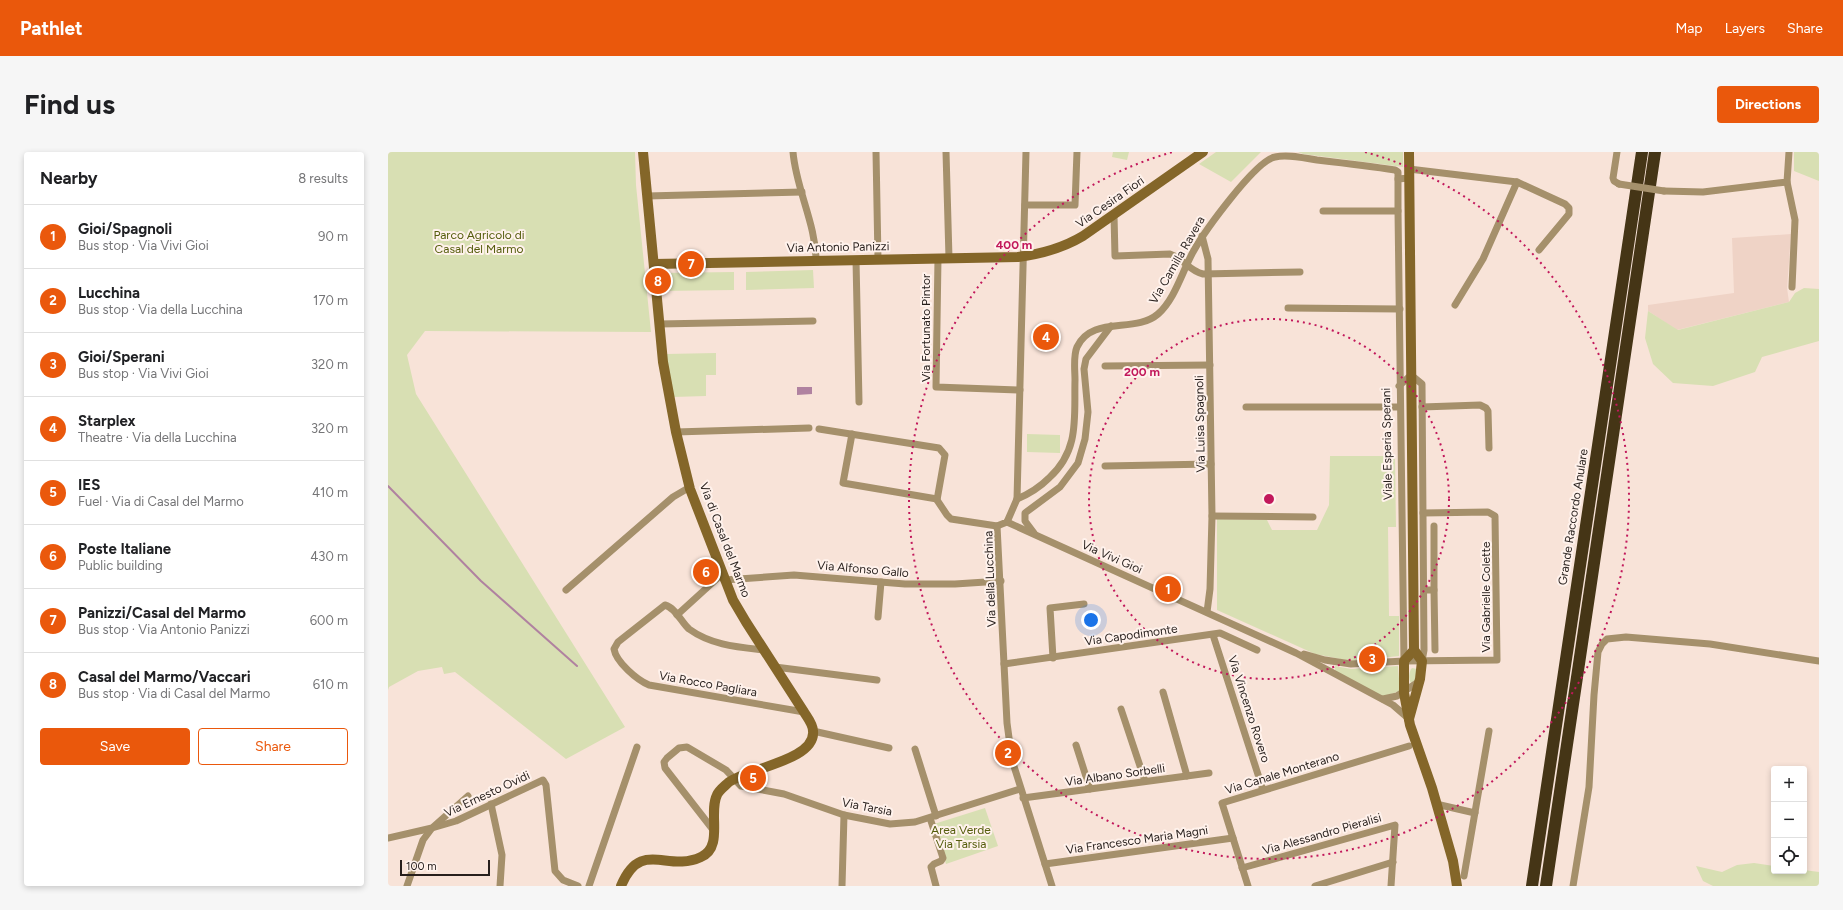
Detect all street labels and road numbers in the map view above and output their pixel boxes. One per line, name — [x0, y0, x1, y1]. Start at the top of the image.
street label: Via Cesira Fiori — [1073, 173, 1147, 231]
street label: Via Camilla Ravera — [1146, 214, 1208, 306]
street label: Via Antonio Panizzi — [786, 239, 890, 255]
street label: Via Fortunato Pintor — [919, 274, 933, 382]
street label: Via Luisa Spagnoli — [1192, 375, 1208, 473]
street label: Viale Esperia Sperani — [1379, 388, 1395, 500]
street label: Grande Raccordo Anulare — [1555, 447, 1591, 586]
street label: Via di Casal del Marmo — [697, 481, 753, 599]
street label: Via della Lucchina — [981, 531, 999, 627]
street label: Via Vivi Gioi — [1079, 537, 1145, 577]
street label: Via Gabrielle Colette — [1479, 541, 1493, 653]
street label: Via Alfonso Gallo — [817, 558, 909, 580]
street label: Via Capodimonte — [1084, 621, 1179, 648]
street label: Via Vincenzo Rovero — [1225, 654, 1273, 764]
street label: Via Rocco Pagliara — [658, 668, 758, 700]
street label: Via Canale Monterano — [1223, 749, 1341, 797]
street label: Via Albano Sorbelli — [1064, 761, 1166, 789]
street label: Via Ernesto Ovidi — [442, 768, 532, 820]
street label: Via Tarsia — [841, 795, 893, 819]
street label: Via Alessandro Pieralisi — [1261, 810, 1383, 858]
street label: Via Francesco Maria Magni — [1065, 823, 1209, 857]

